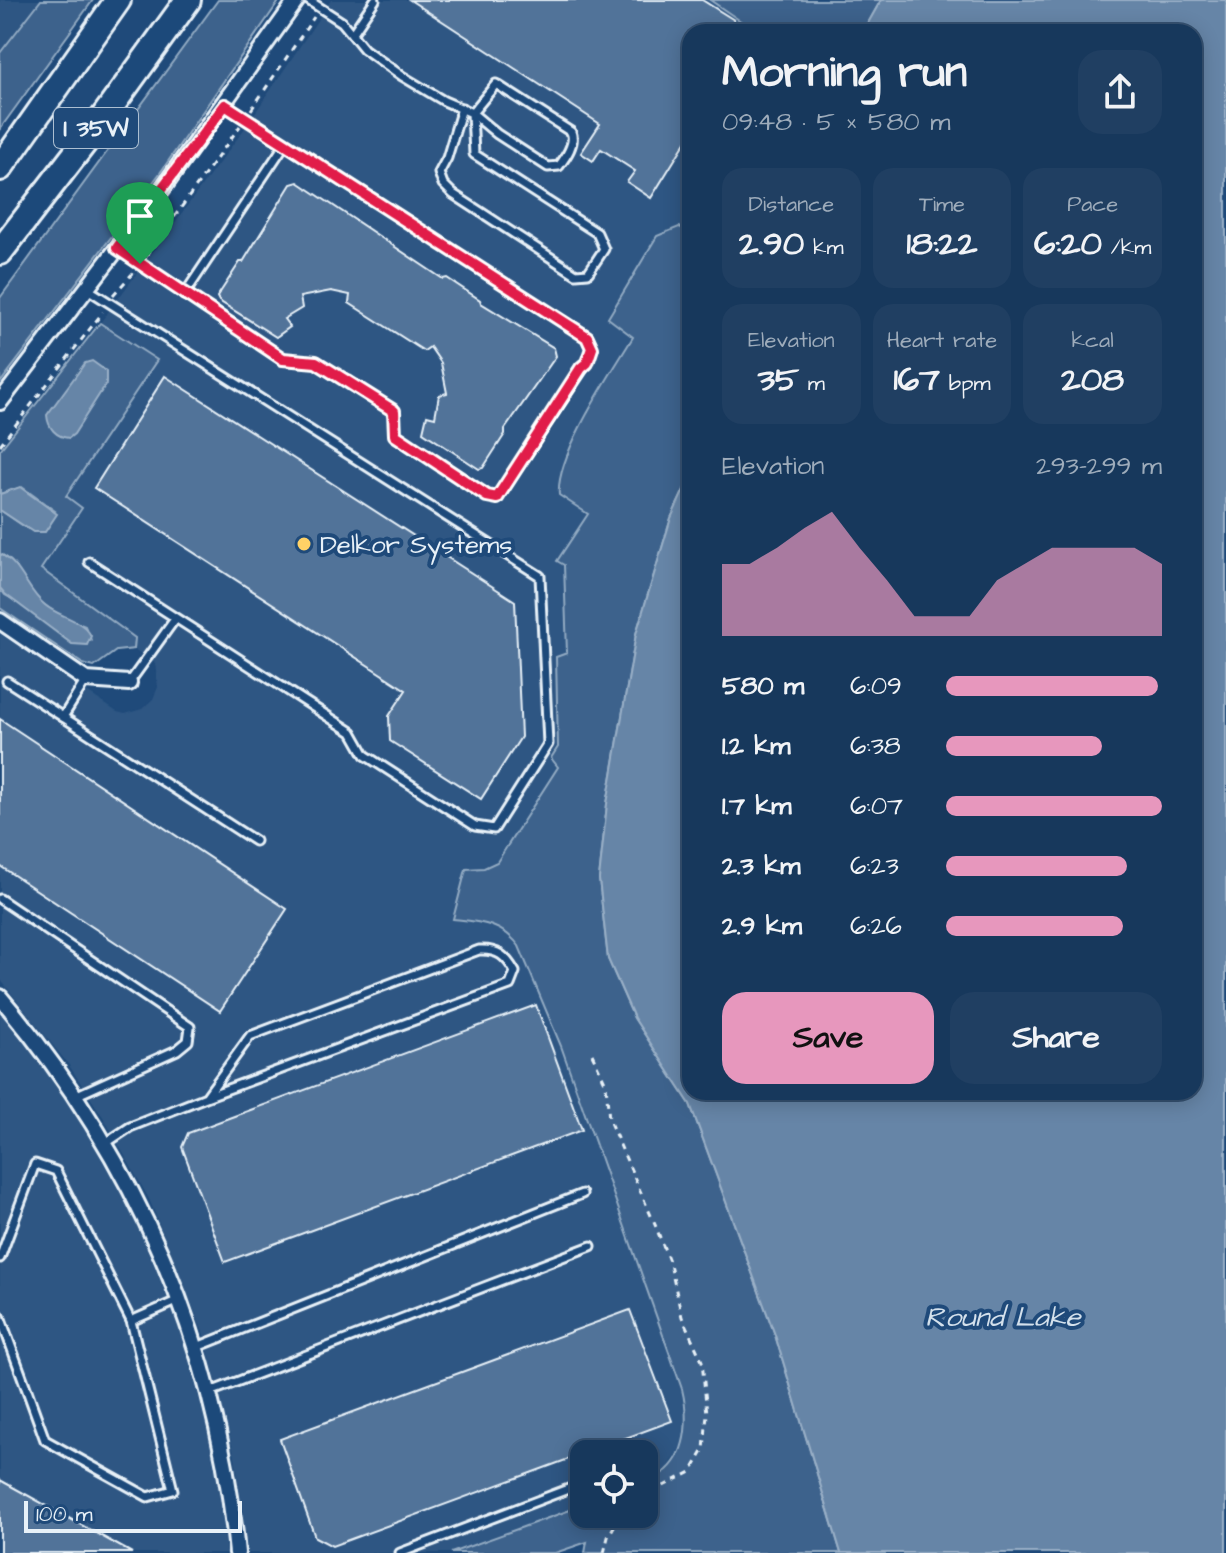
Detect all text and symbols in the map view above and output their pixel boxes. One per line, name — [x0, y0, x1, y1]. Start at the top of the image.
text: Morning run — [722, 43, 967, 104]
button: share — [1078, 50, 1162, 134]
text: 09:48 · 5 × 580 m — [722, 104, 950, 140]
road number: I 35W — [54, 108, 138, 148]
pin — [106, 182, 174, 264]
text: Distance — [749, 189, 834, 220]
text: Time — [919, 189, 965, 220]
text: Pace — [1067, 189, 1118, 220]
icon: arrive — [118, 194, 162, 238]
text: 2.90 — [739, 220, 804, 268]
text: 18:22 — [906, 220, 977, 268]
text: 6:20 — [1034, 220, 1102, 268]
text: km — [804, 232, 844, 263]
text: /km — [1102, 232, 1151, 263]
text: Elevation — [748, 325, 835, 356]
text: Heart rate — [887, 325, 997, 356]
text: kcal — [1072, 325, 1114, 356]
text: 35 — [758, 356, 799, 404]
text: 167 — [893, 356, 940, 404]
text: 208 — [1061, 356, 1124, 404]
text: m — [799, 368, 825, 399]
text: bpm — [940, 368, 991, 399]
text: Elevation — [722, 448, 824, 484]
text: 293–299 m — [1036, 448, 1162, 484]
place label: Delkor Systems — [320, 527, 512, 565]
marker: Delkor Systems — [295, 535, 313, 553]
text: 580 m — [722, 668, 804, 704]
text: 6:09 — [850, 668, 902, 704]
text: 1.2 km — [722, 728, 790, 764]
text: 6:38 — [850, 728, 901, 764]
text: 1.7 km — [722, 788, 792, 824]
text: 6:07 — [850, 788, 903, 824]
text: 2.3 km — [722, 848, 800, 884]
text: 6:23 — [850, 848, 899, 884]
text: 2.9 km — [722, 908, 802, 944]
text: 6:26 — [850, 908, 902, 944]
button: Save — [722, 992, 934, 1084]
button: Share — [950, 992, 1162, 1084]
water label: Round Lake — [925, 1298, 1083, 1337]
map controls — [570, 1440, 658, 1528]
button: locate — [570, 1440, 658, 1528]
scale bar — [24, 1497, 242, 1533]
text: 100 m — [36, 1499, 93, 1530]

